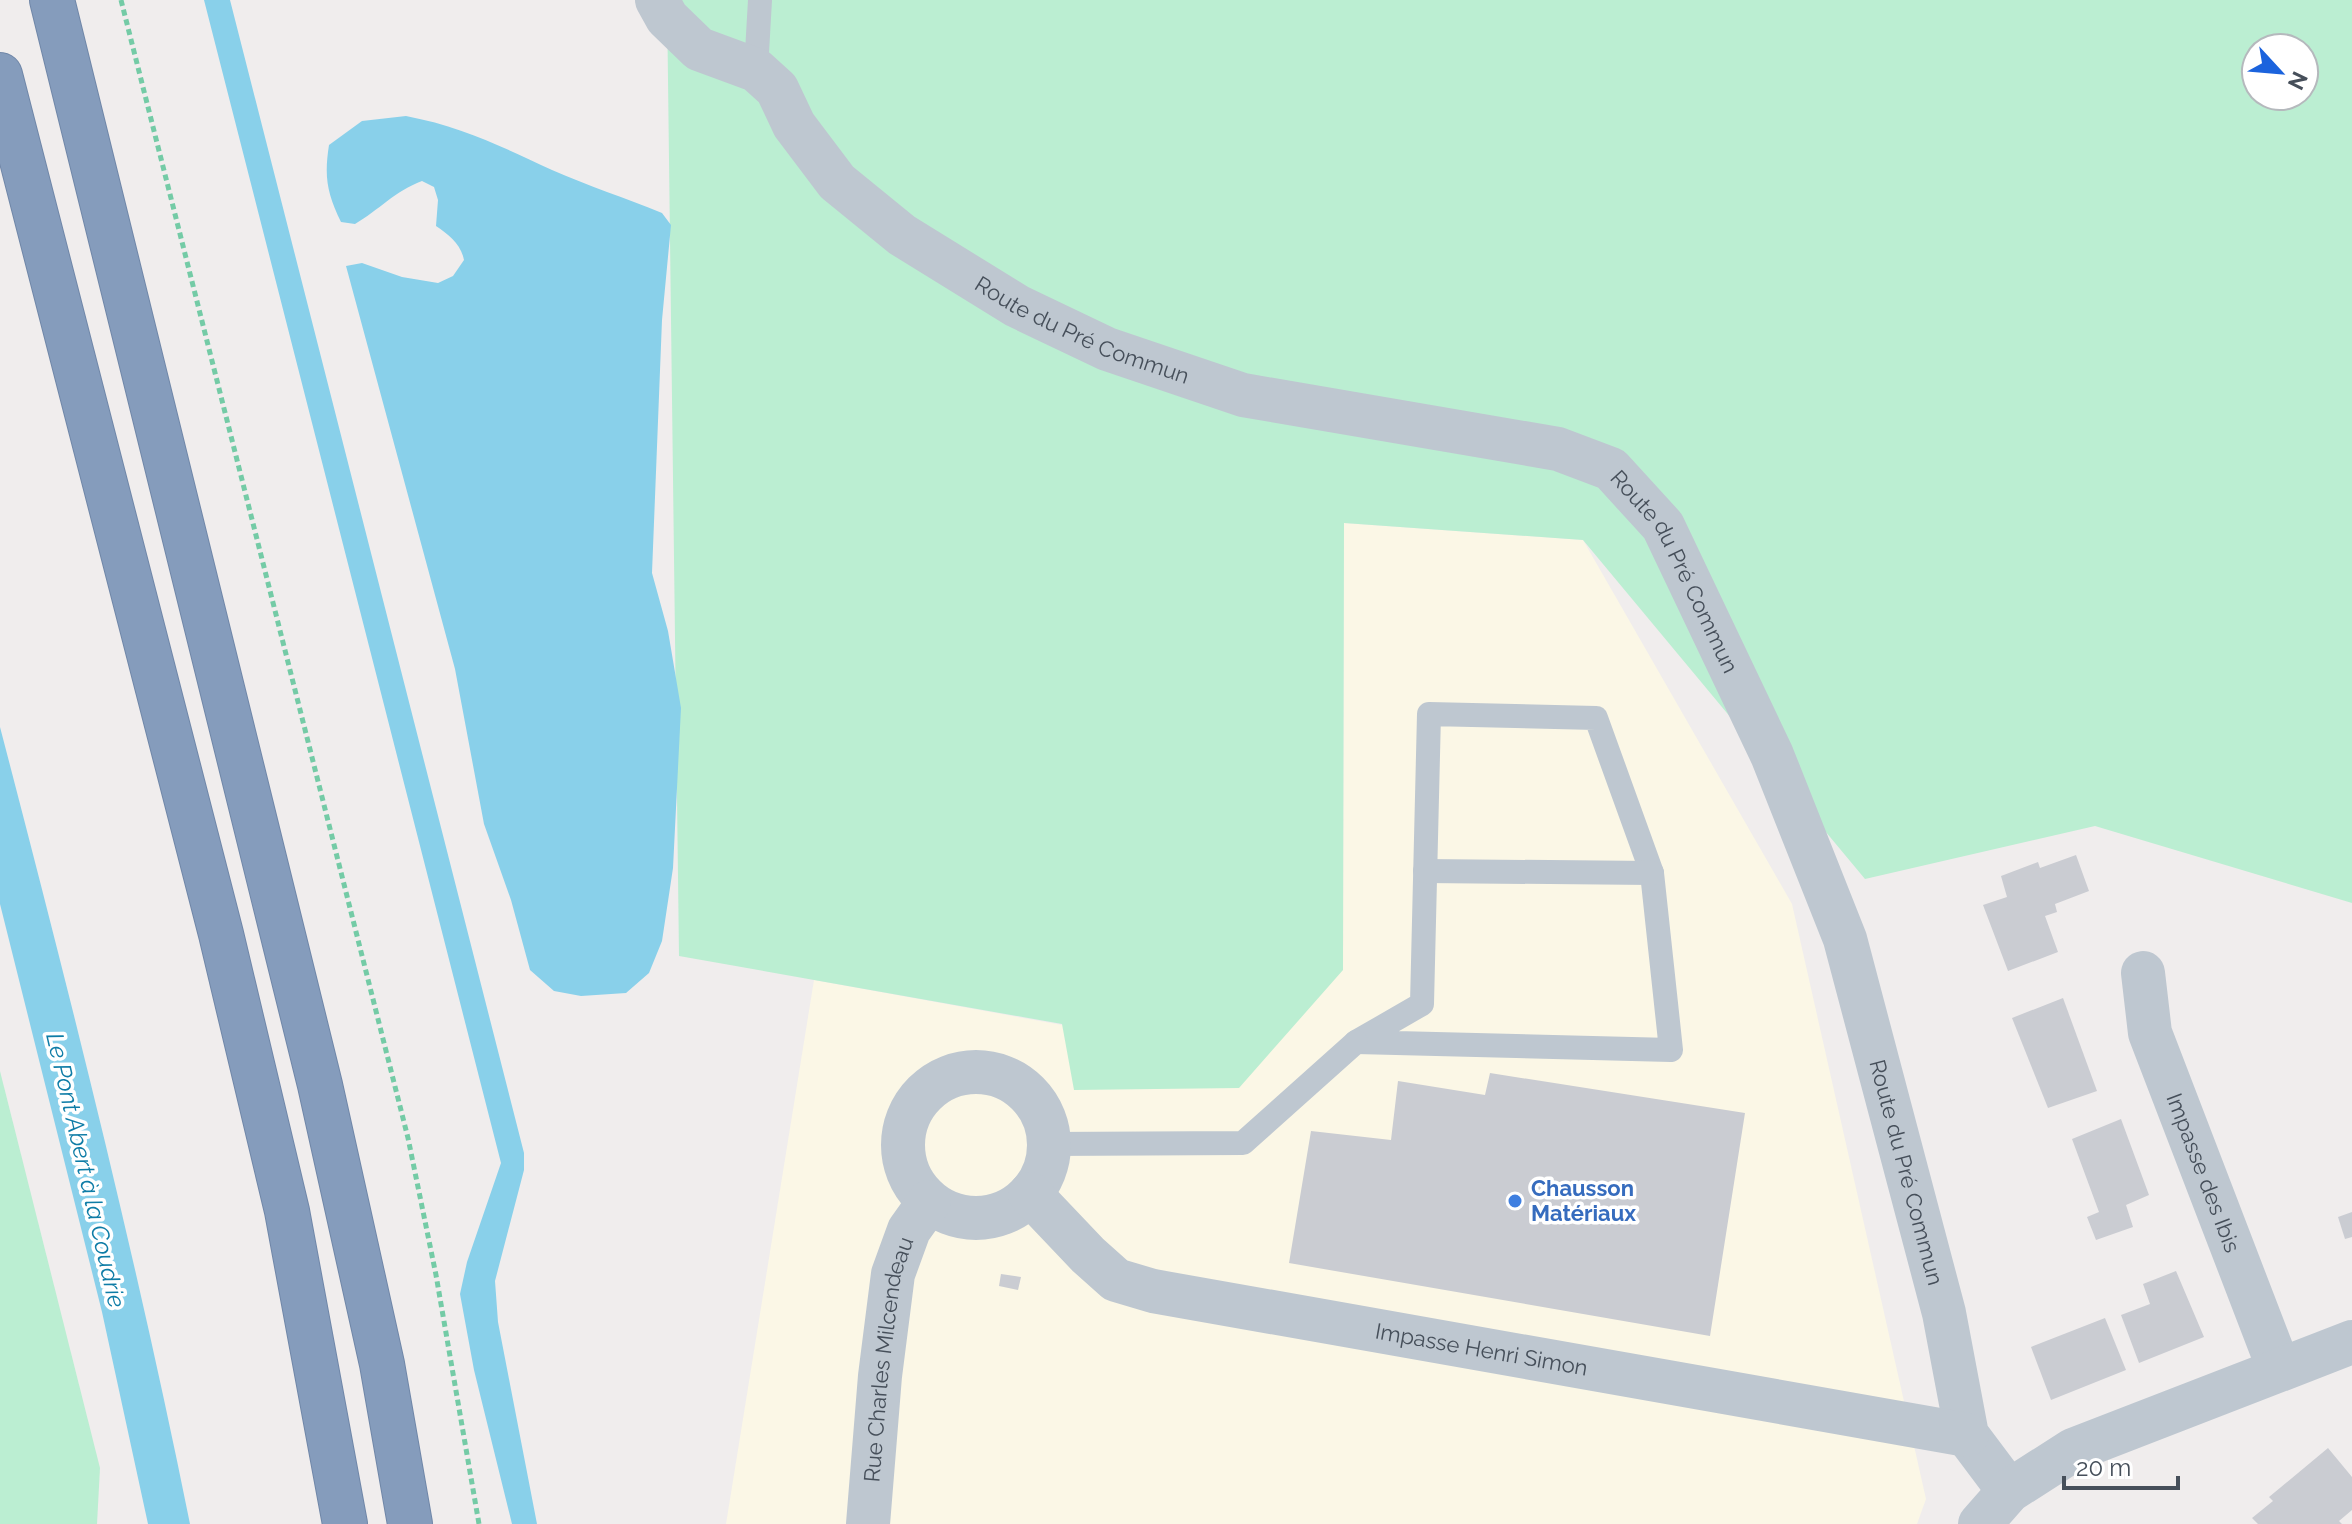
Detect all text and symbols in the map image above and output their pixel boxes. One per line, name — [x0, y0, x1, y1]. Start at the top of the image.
north arrow — [2240, 32, 2320, 112]
text: N — [2283, 68, 2313, 94]
street label: Route du Pré Commun — [970, 270, 1193, 389]
street label: Route du Pré Commun — [1605, 465, 1744, 677]
water label: Le Pont Abert à la Coudrie — [40, 1030, 132, 1310]
street label: Route du Pré Commun — [1864, 1057, 1949, 1288]
street label: Impasse des Ibis — [2161, 1089, 2246, 1256]
place label: Chausson Matériaux — [1531, 1175, 1636, 1226]
marker: Chausson Matériaux — [1506, 1192, 1524, 1210]
street label: Rue Charles Milcendeau — [858, 1233, 918, 1483]
street label: Impasse Henri Simon — [1373, 1318, 1590, 1381]
scale bar — [2064, 1440, 2178, 1490]
text: 20 m — [2076, 1453, 2131, 1482]

